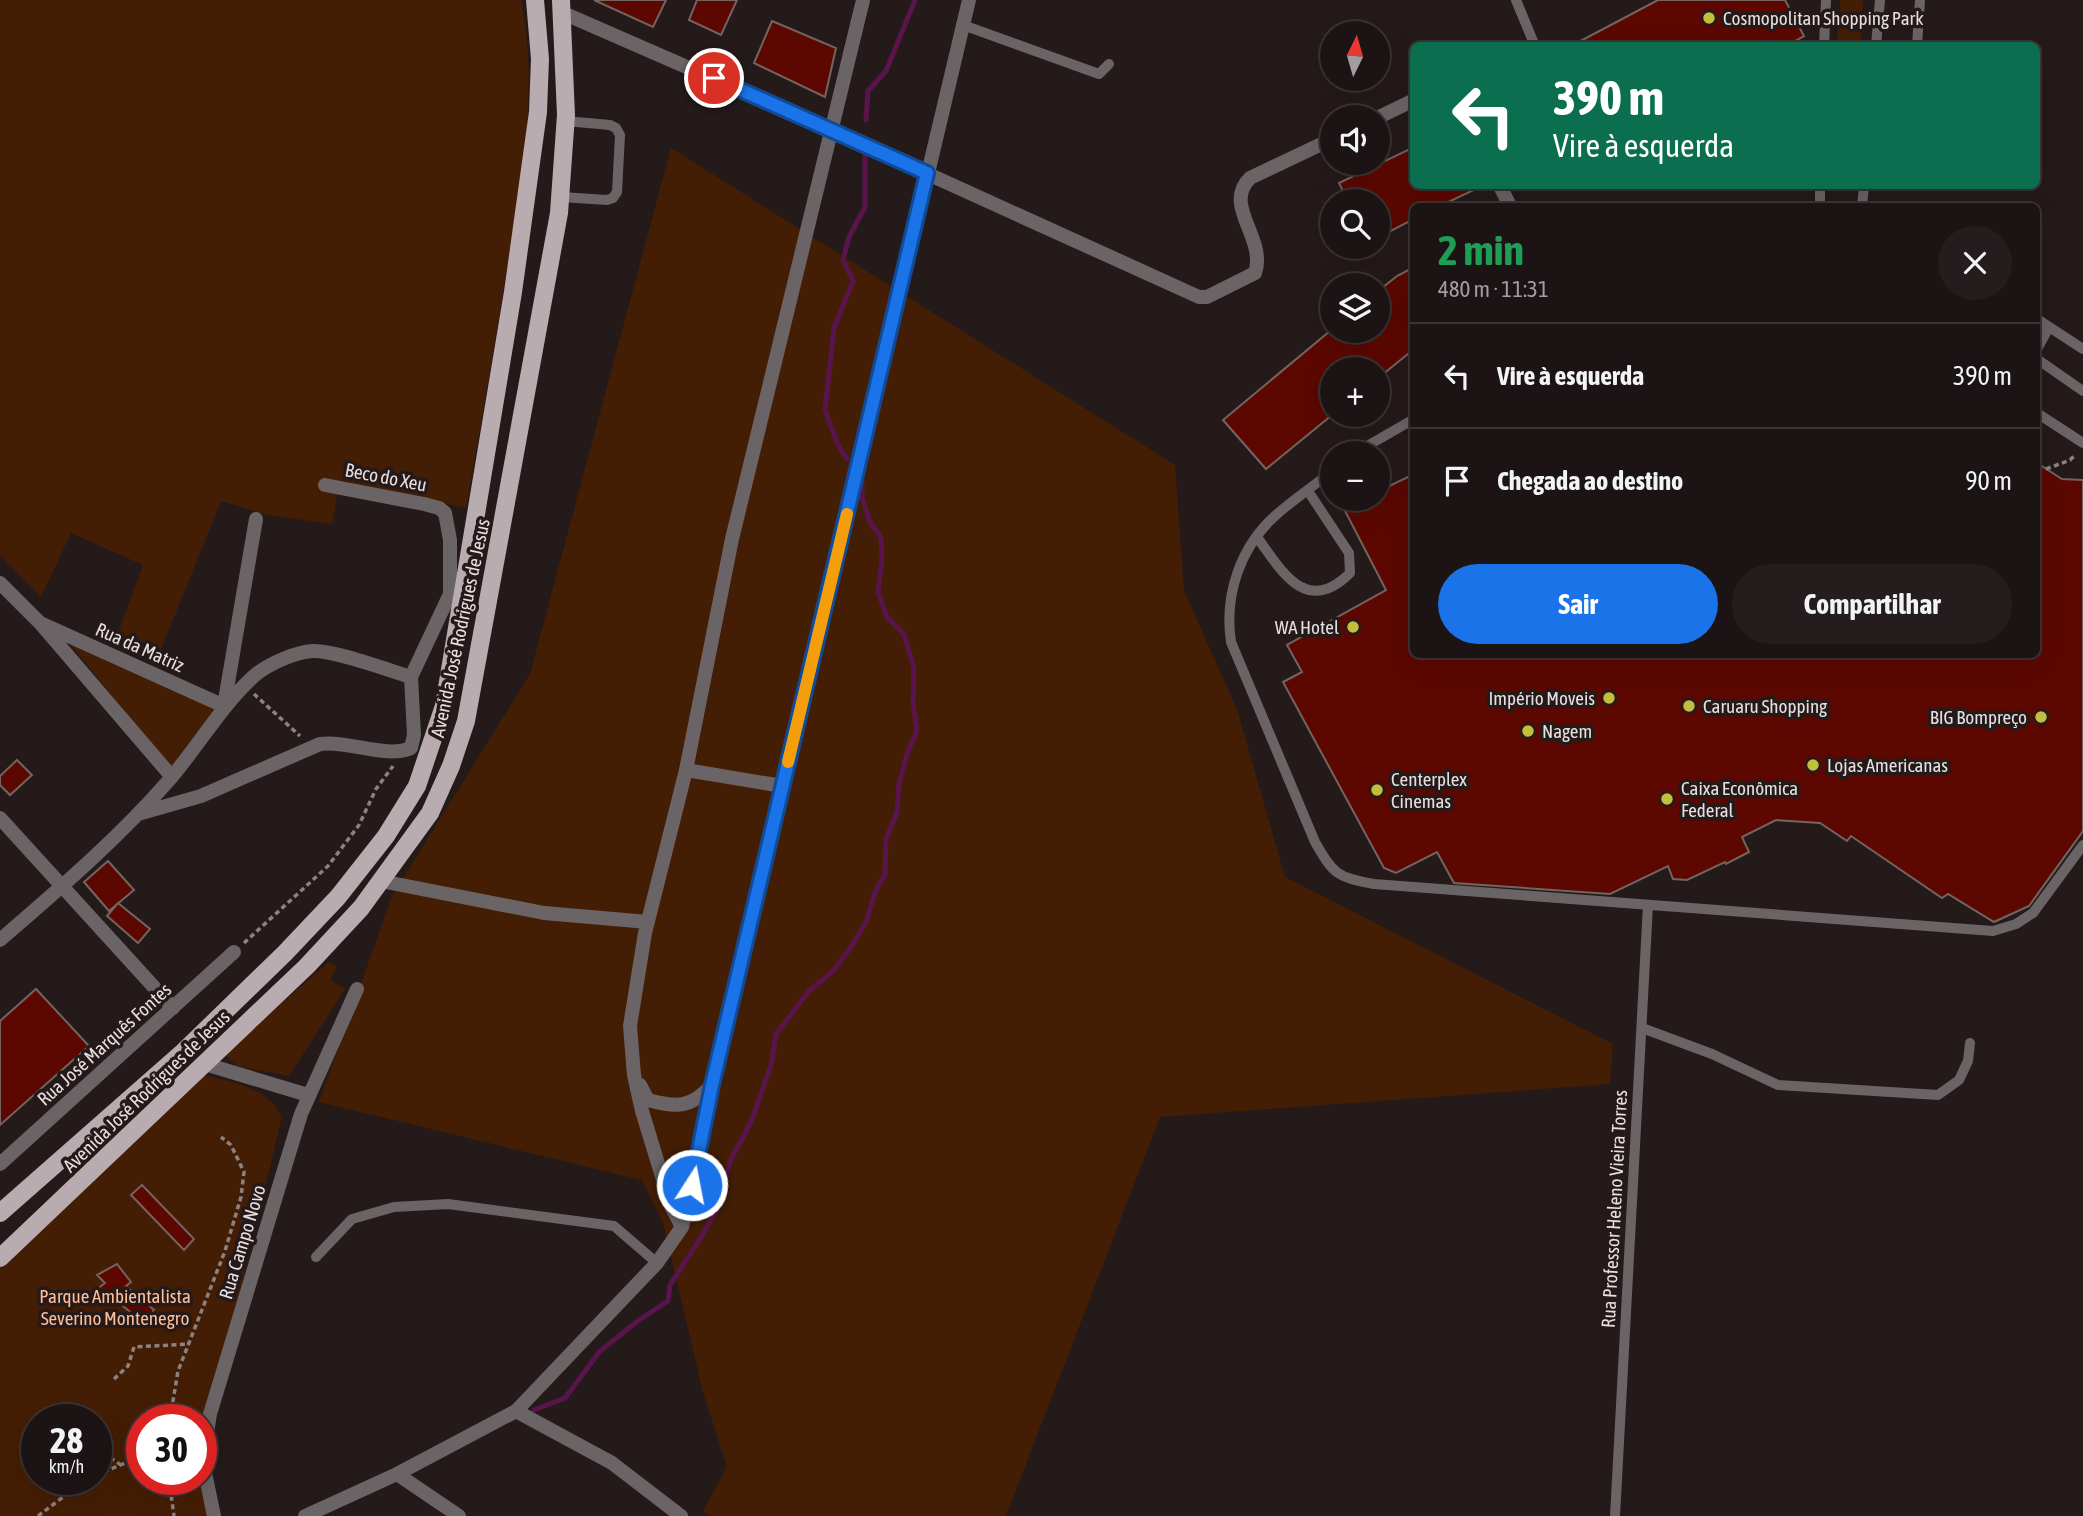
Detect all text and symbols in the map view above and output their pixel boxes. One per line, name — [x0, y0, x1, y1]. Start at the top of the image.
place label: Cosmopolitan Shopping Park — [1723, 7, 1924, 29]
marker: Cosmopolitan Shopping Park — [1701, 10, 1717, 26]
north arrow — [1320, 21, 1390, 91]
map controls — [1320, 21, 1390, 511]
pin — [684, 48, 744, 108]
icon: arrive — [695, 59, 733, 97]
text: 390 m — [1553, 69, 1664, 125]
icon: left — [1438, 70, 1529, 161]
button: sound — [1320, 105, 1390, 175]
text: Vire à esquerda — [1553, 127, 1734, 164]
button: search — [1320, 189, 1390, 259]
text: 2 min — [1438, 226, 1524, 274]
button: close — [1938, 226, 2012, 300]
button: layers — [1320, 273, 1390, 343]
text: 480 m · 11:31 — [1438, 276, 1549, 302]
button: + — [1320, 357, 1390, 427]
icon: left — [1438, 357, 1476, 395]
text: Vire à esquerda — [1497, 361, 1644, 391]
text: 390 m — [1953, 361, 2012, 391]
button: − — [1320, 441, 1390, 511]
street label: Beco do Xeu — [343, 458, 429, 496]
icon: arrive — [1438, 462, 1476, 500]
text: Chegada ao destino — [1497, 466, 1683, 496]
text: 90 m — [1965, 466, 2012, 496]
street label: Avenida José Rodrigues de Jesus — [426, 516, 494, 739]
button: Sair — [1438, 564, 1718, 644]
button: Compartilhar — [1732, 564, 2012, 644]
place label: WA Hotel — [1275, 616, 1339, 638]
street label: Rua da Matriz — [92, 618, 188, 676]
marker: WA Hotel — [1345, 619, 1361, 635]
place label: Império Moveis — [1489, 687, 1595, 709]
marker: Império Moveis — [1601, 690, 1617, 706]
place label: Caruaru Shopping — [1703, 695, 1828, 717]
marker: Caruaru Shopping — [1681, 698, 1697, 714]
place label: BIG Bompreço — [1930, 706, 2027, 728]
marker: BIG Bompreço — [2033, 709, 2049, 725]
place label: Nagem — [1542, 720, 1592, 742]
marker: Nagem — [1520, 723, 1536, 739]
place label: Lojas Americanas — [1827, 754, 1948, 776]
marker: Lojas Americanas — [1805, 757, 1821, 773]
place label: Centerplex Cinemas — [1391, 768, 1467, 812]
place label: Caixa Econômica Federal — [1681, 777, 1798, 821]
marker: Centerplex Cinemas — [1369, 782, 1385, 798]
marker: Caixa Econômica Federal — [1659, 791, 1675, 807]
street label: Rua José Marquês Fontes — [33, 978, 176, 1110]
street label: Avenida José Rodrigues de Jesus — [58, 1006, 234, 1176]
street label: Rua Professor Heleno Vieira Torres — [1597, 1089, 1631, 1329]
position arrow — [655, 1148, 729, 1222]
street label: Rua Campo Novo — [214, 1182, 270, 1302]
park label: Parque Ambientalista Severino Montenegro — [39, 1285, 191, 1329]
speed limit sign: 30 — [126, 1404, 217, 1495]
text: 28 — [50, 1420, 83, 1460]
text: km/h — [49, 1456, 84, 1477]

